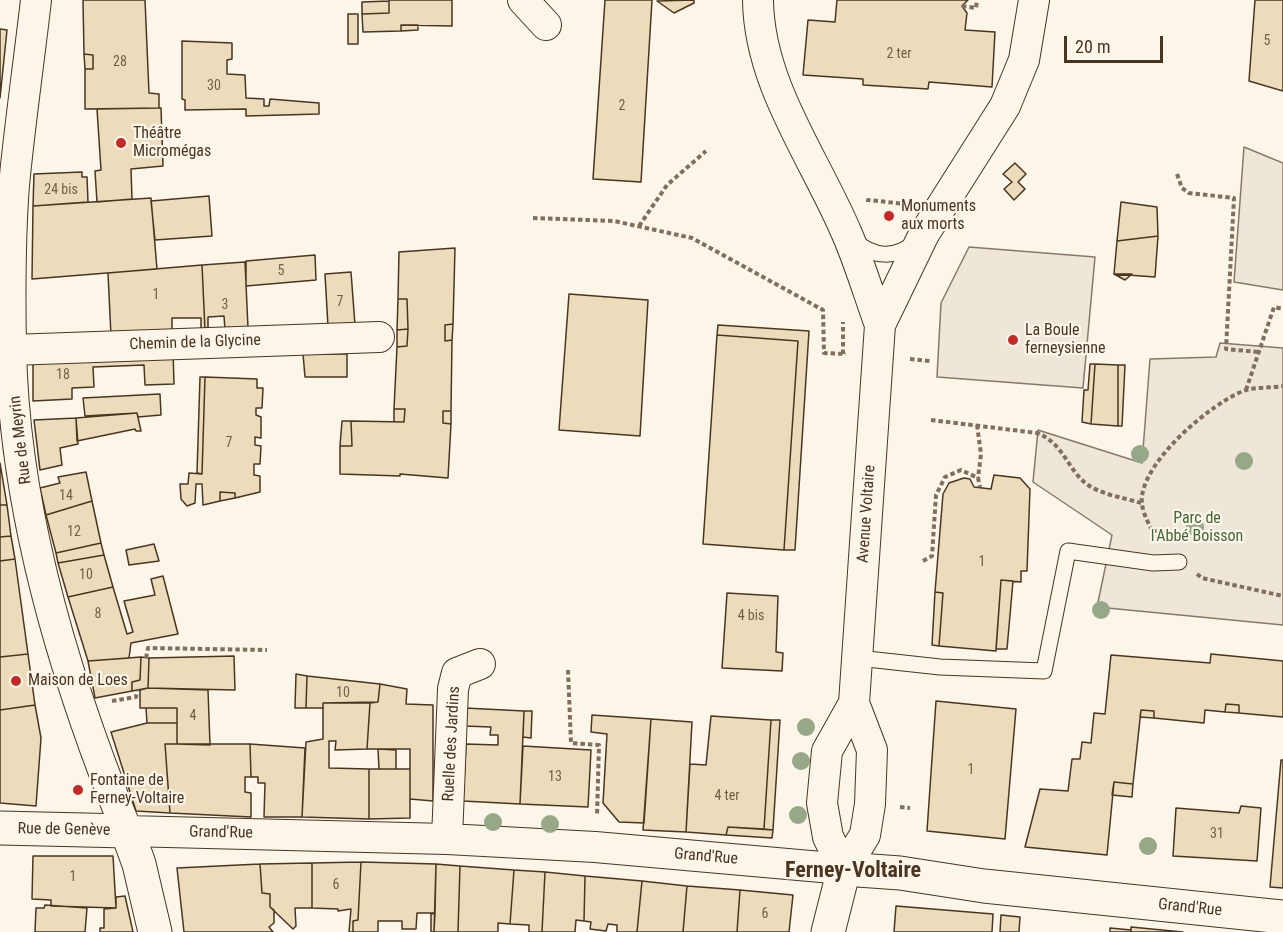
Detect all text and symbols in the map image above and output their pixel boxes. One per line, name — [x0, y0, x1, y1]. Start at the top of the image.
scale bar — [1067, 24, 1166, 62]
house number: 5 — [1264, 33, 1270, 49]
text: 20 m — [1075, 36, 1110, 57]
house number: 2 ter — [886, 46, 912, 62]
house number: 28 — [113, 54, 127, 70]
house number: 30 — [207, 78, 221, 94]
house number: 2 — [619, 98, 625, 114]
place label: Théâtre Micromégas — [133, 124, 211, 162]
marker: Théâtre Micromégas — [114, 136, 128, 150]
house number: 24 bis — [44, 182, 78, 198]
place label: Monuments aux morts — [901, 197, 976, 235]
marker: Monuments aux morts — [882, 209, 896, 223]
house number: 5 — [278, 263, 284, 279]
house number: 1 — [153, 287, 159, 303]
house number: 7 — [337, 294, 343, 310]
house number: 3 — [222, 297, 228, 313]
place label: La Boule ferneysienne — [1025, 321, 1106, 359]
street label: Chemin de la Glycine — [129, 331, 261, 355]
marker: La Boule ferneysienne — [1006, 333, 1020, 347]
house number: 18 — [56, 367, 70, 383]
street label: Rue de Meyrin — [6, 395, 36, 485]
house number: 7 — [226, 435, 232, 451]
street label: Avenue Voltaire — [854, 464, 880, 564]
house number: 14 — [59, 488, 73, 504]
park label: Parc de l'Abbé Boisson — [1151, 509, 1243, 547]
house number: 12 — [67, 524, 81, 540]
house number: 1 — [979, 554, 985, 570]
house number: 10 — [79, 567, 93, 583]
house number: 8 — [95, 606, 101, 622]
house number: 4 bis — [738, 608, 764, 624]
place label: Maison de Loes — [28, 671, 128, 691]
marker: Maison de Loes — [9, 674, 23, 688]
house number: 10 — [336, 685, 350, 701]
street label: Ruelle des Jardins — [439, 686, 465, 802]
house number: 4 — [190, 708, 196, 724]
house number: 1 — [968, 762, 974, 778]
house number: 13 — [548, 769, 562, 785]
place label: Fontaine de Ferney-Voltaire — [90, 771, 184, 809]
marker: Fontaine de Ferney-Voltaire — [71, 783, 85, 797]
house number: 4 ter — [714, 788, 740, 804]
street label: Rue de Genève — [17, 820, 111, 840]
street label: Grand'Rue — [189, 823, 253, 843]
house number: 31 — [1210, 826, 1224, 842]
street label: Grand'Rue — [673, 845, 739, 869]
district label: Ferney-Voltaire — [785, 858, 921, 884]
house number: 1 — [70, 869, 76, 885]
house number: 6 — [333, 877, 339, 893]
street label: Grand'Rue — [1157, 895, 1223, 921]
house number: 6 — [762, 906, 768, 922]

